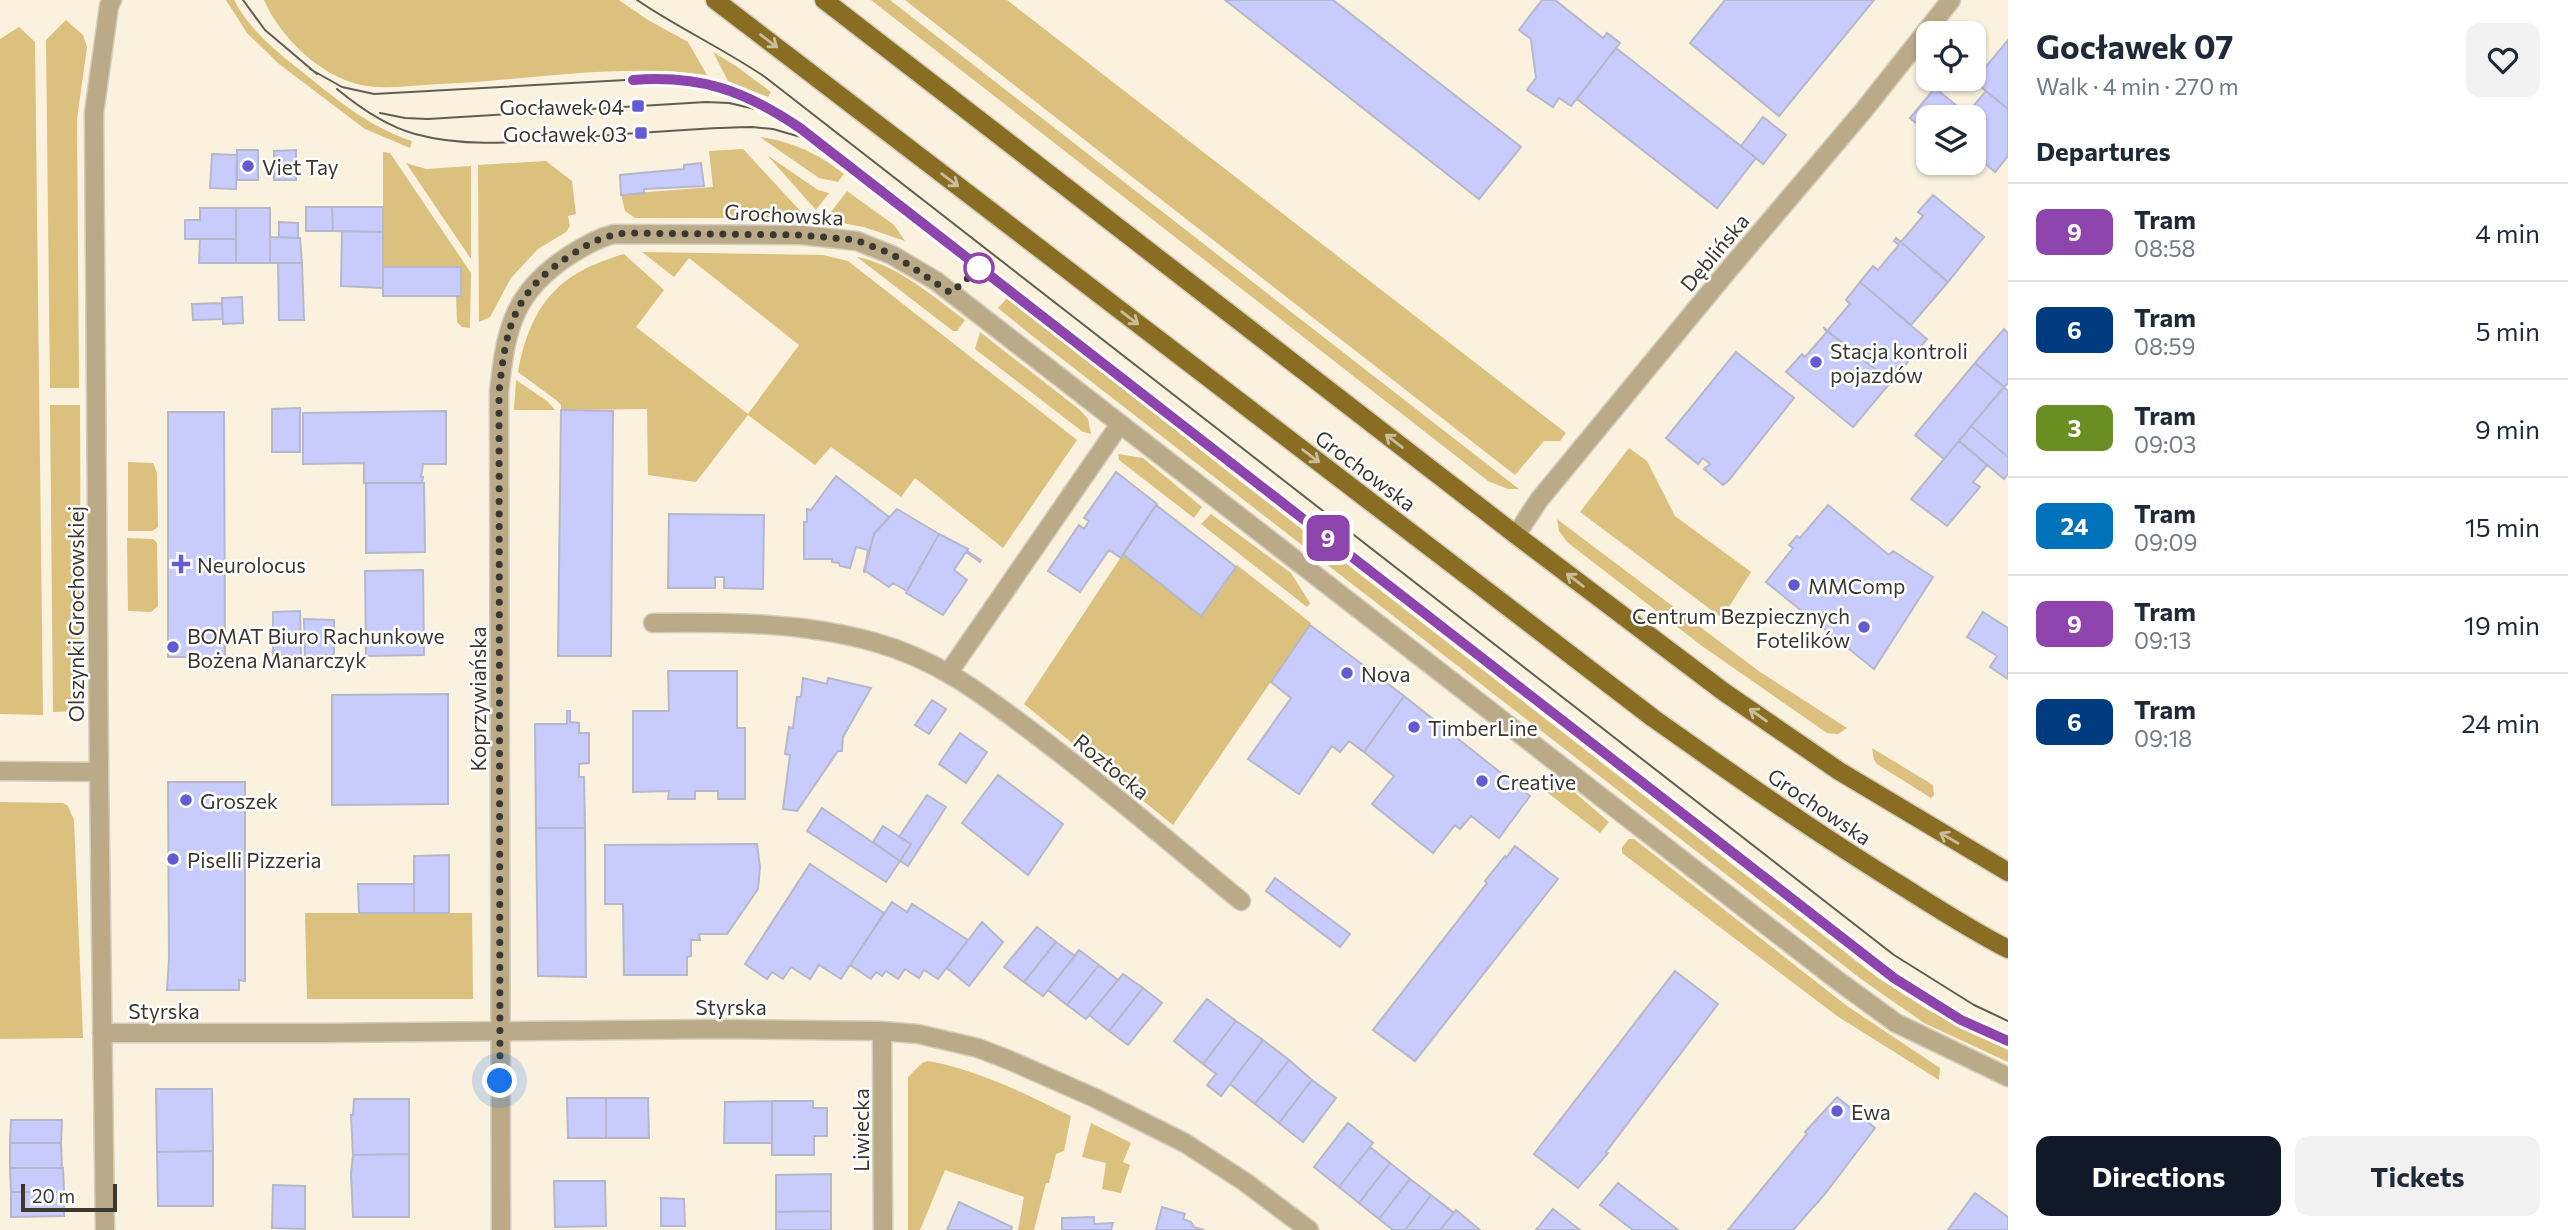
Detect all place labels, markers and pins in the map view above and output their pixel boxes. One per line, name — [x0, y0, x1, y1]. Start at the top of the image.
place label: Gocławek 04 — [499, 94, 624, 119]
marker: Gocławek 04 — [630, 98, 646, 114]
place label: Gocławek 03 — [503, 121, 627, 146]
marker: Gocławek 03 — [633, 125, 649, 141]
place label: Viet Tay — [262, 154, 339, 179]
marker: Viet Tay — [240, 158, 256, 174]
unlabelled marker — [964, 253, 994, 283]
place label: Stacja kontroli pojazdów — [1830, 338, 1968, 387]
marker: Stacja kontroli pojazdów — [1808, 354, 1824, 370]
place label: Neurolocus — [197, 552, 306, 577]
marker: Neurolocus — [171, 554, 191, 574]
place label: MMComp — [1808, 573, 1906, 598]
marker: MMComp — [1786, 577, 1802, 593]
place label: Centrum Bezpiecznych Fotelików — [1632, 603, 1850, 652]
marker: Centrum Bezpiecznych Fotelików — [1856, 619, 1872, 635]
place label: BOMAT Biuro Rachunkowe Bożena Manarczyk — [187, 623, 445, 672]
marker: BOMAT Biuro Rachunkowe Bożena Manarczyk — [165, 639, 181, 655]
place label: Nova — [1361, 661, 1411, 686]
marker: Nova — [1339, 665, 1355, 681]
place label: TimberLine — [1428, 715, 1538, 740]
marker: TimberLine — [1406, 719, 1422, 735]
place label: Creative — [1496, 769, 1576, 794]
marker: Creative — [1474, 773, 1490, 789]
place label: Groszek — [200, 788, 278, 813]
marker: Groszek — [178, 792, 194, 808]
place label: Piselli Pizzeria — [187, 847, 322, 872]
marker: Piselli Pizzeria — [165, 851, 181, 867]
place label: Ewa — [1851, 1099, 1891, 1124]
marker: Ewa — [1829, 1103, 1845, 1119]

